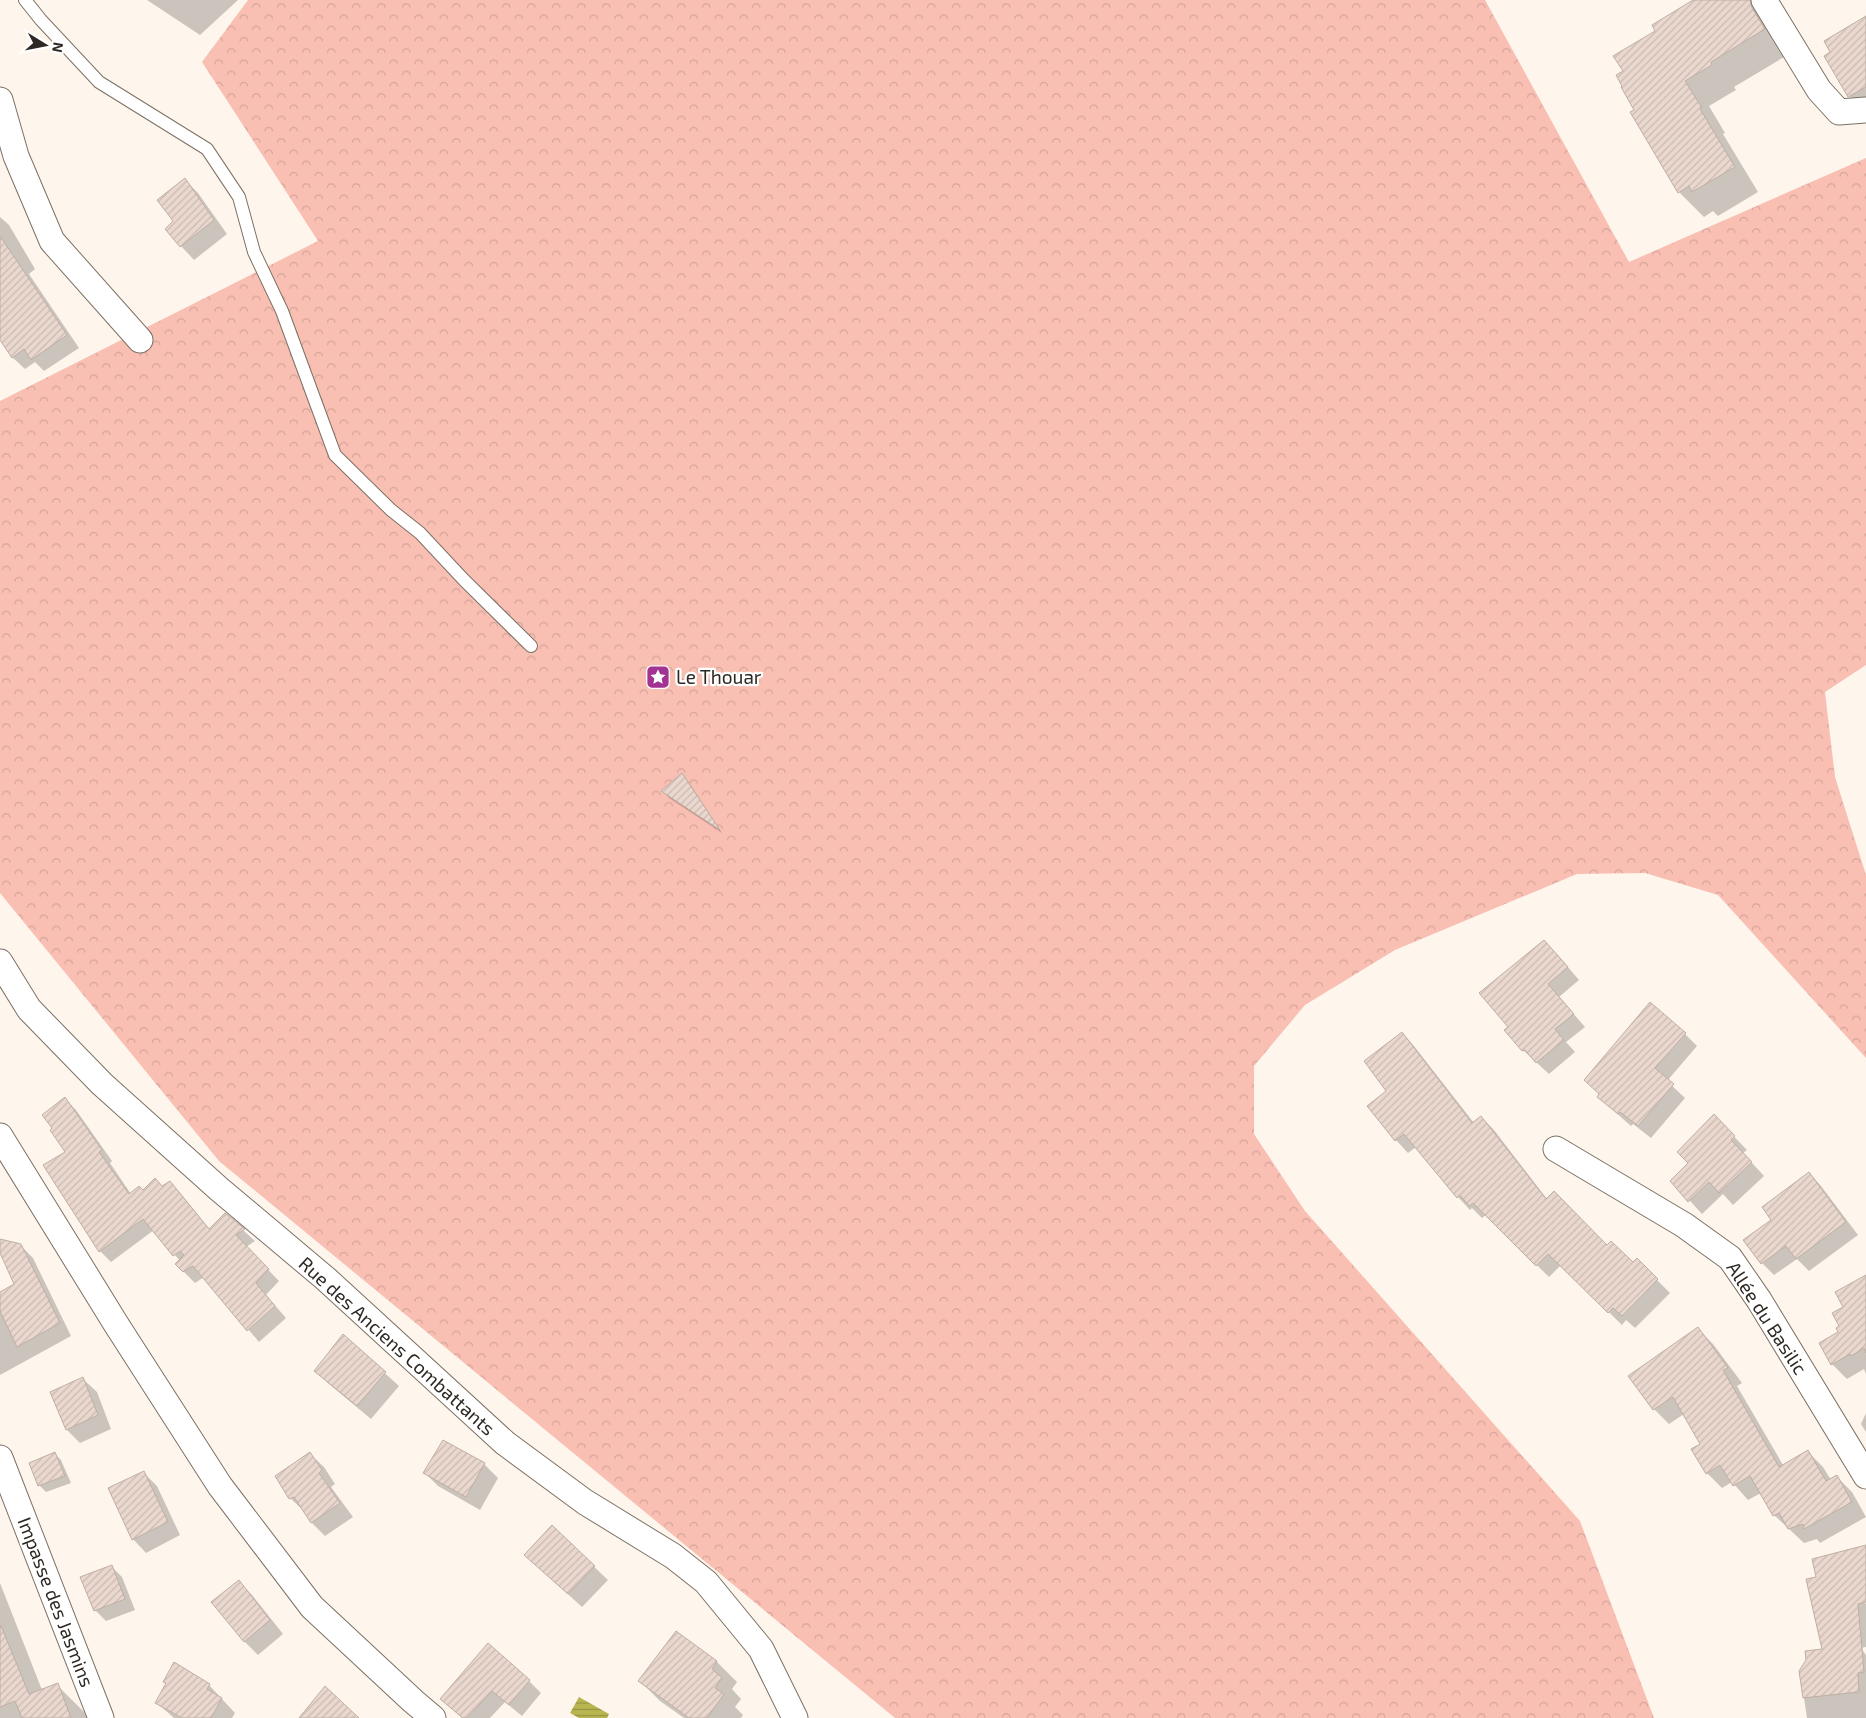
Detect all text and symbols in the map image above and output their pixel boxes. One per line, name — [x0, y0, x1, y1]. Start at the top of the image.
north arrow — [20, 20, 70, 70]
text: N — [49, 41, 68, 54]
place icon: Le Thouar — [645, 664, 671, 690]
place label: Le Thouar — [676, 665, 762, 688]
street label: Rue des Anciens Combattants — [295, 1251, 500, 1440]
street label: Allée du Basilic — [1722, 1257, 1812, 1378]
street label: Impasse des Jasmins — [13, 1514, 99, 1690]

